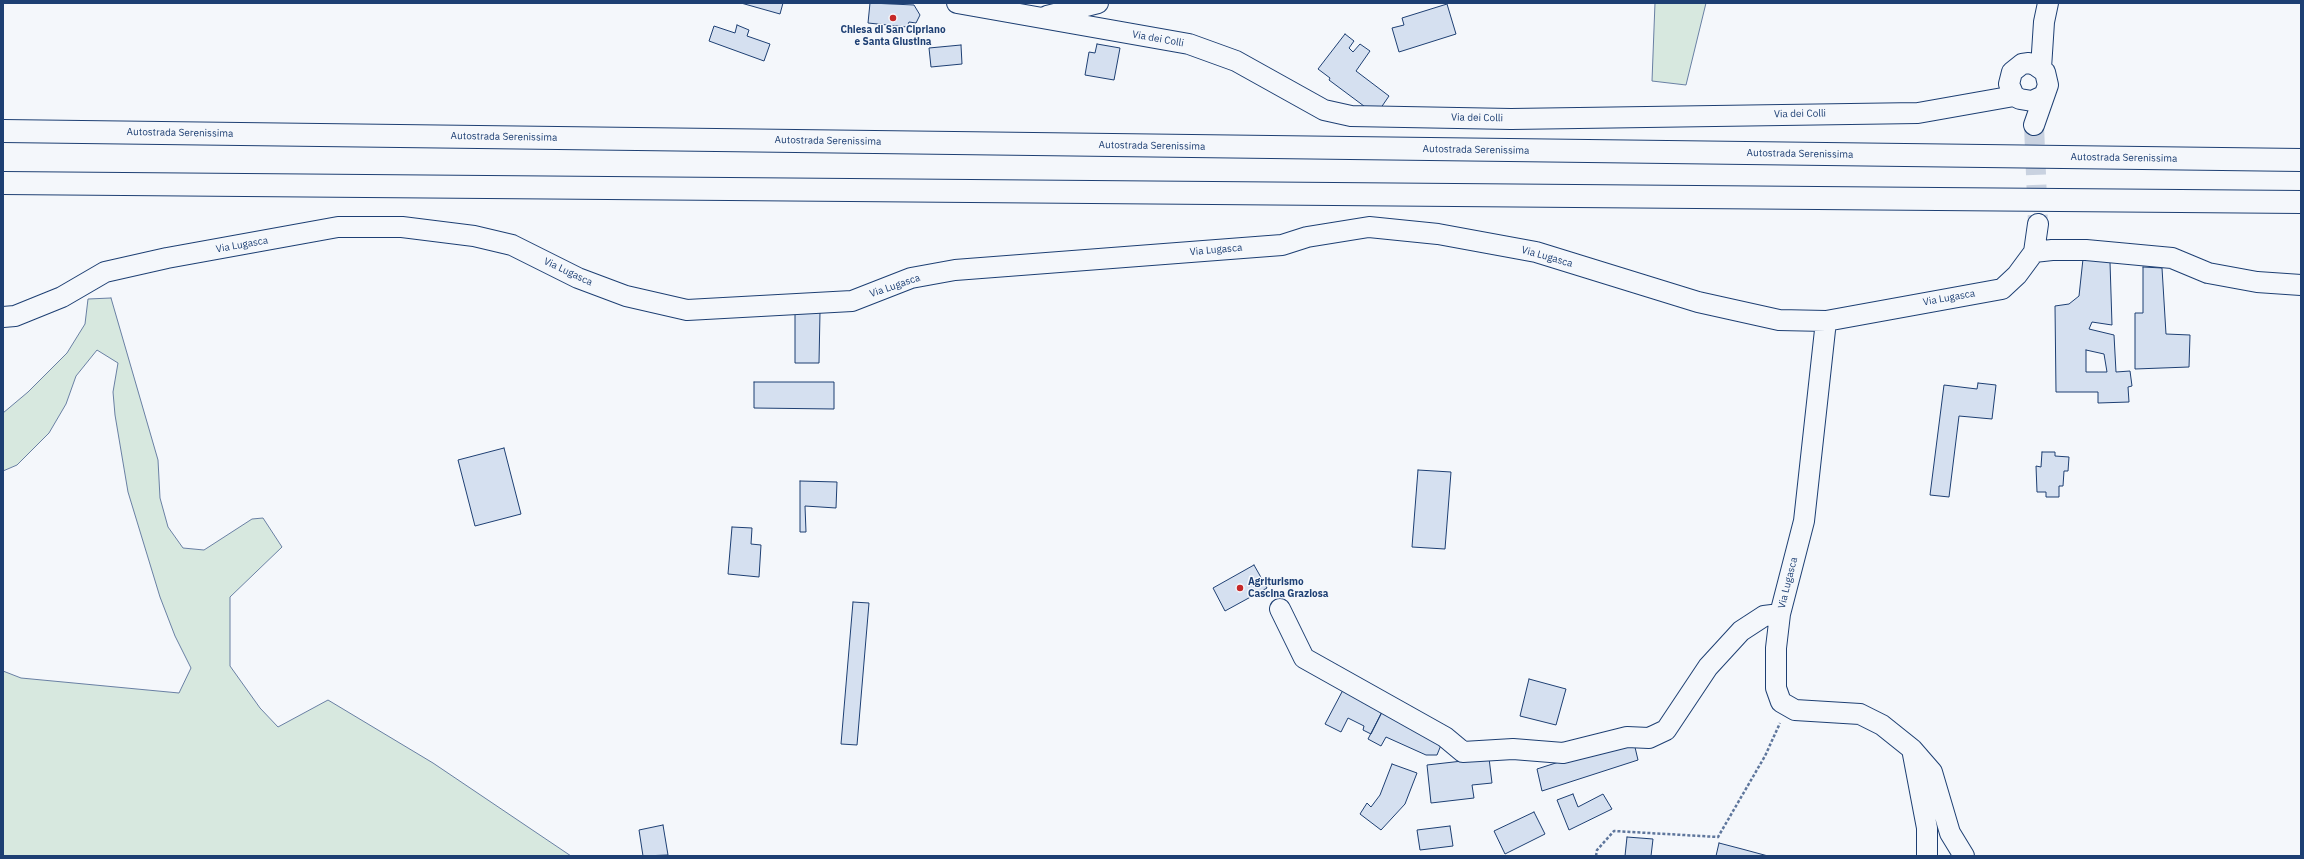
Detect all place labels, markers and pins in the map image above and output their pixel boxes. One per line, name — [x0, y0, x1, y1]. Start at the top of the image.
marker: Chiesa di San Cipriano e Santa Giustina — [888, 13, 898, 23]
place label: Chiesa di San Cipriano e Santa Giustina — [840, 24, 946, 48]
place label: Agriturismo Cascina Graziosa — [1248, 576, 1328, 600]
marker: Agriturismo Cascina Graziosa — [1235, 583, 1245, 593]

